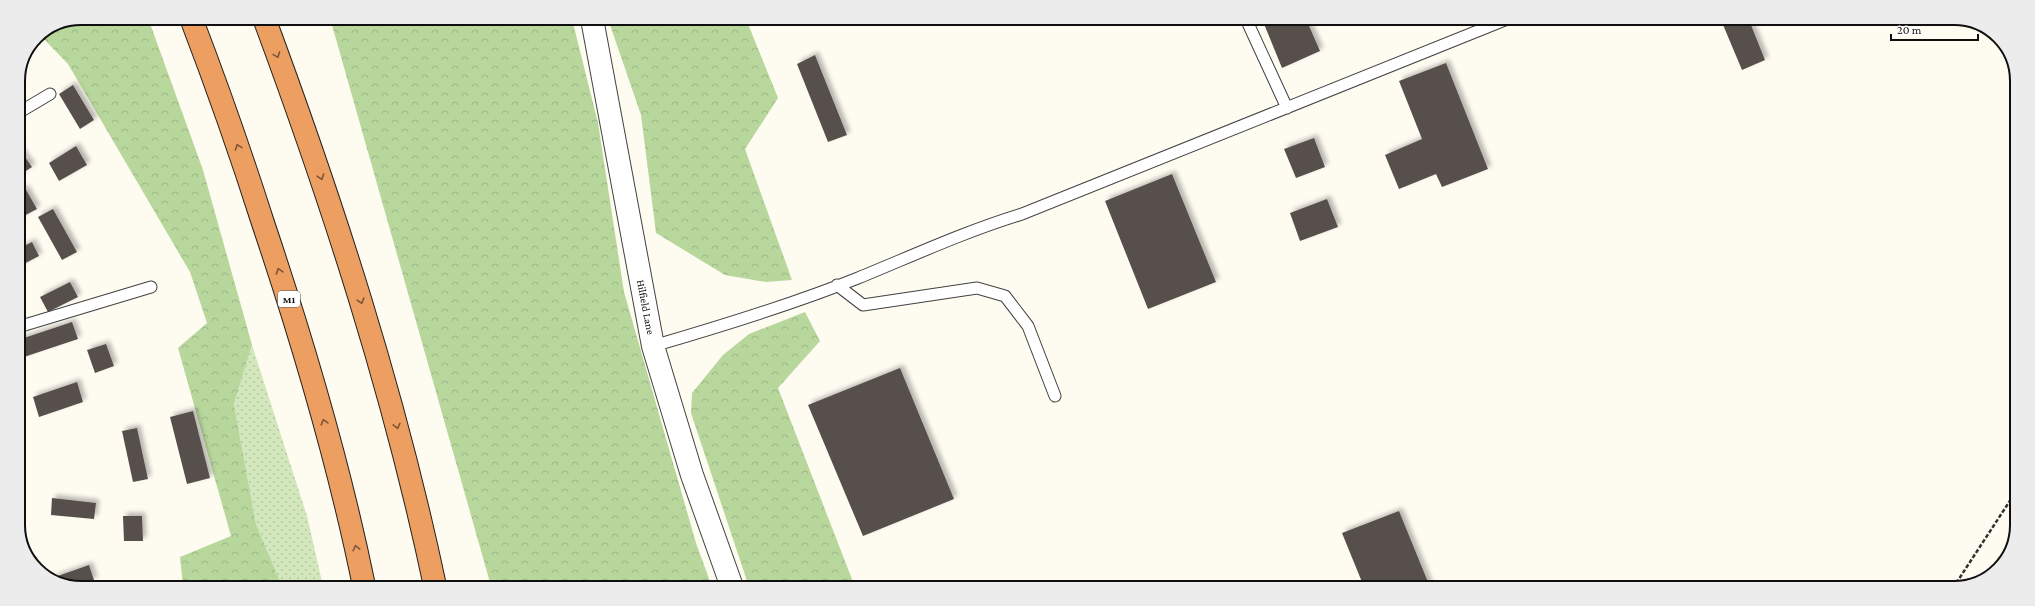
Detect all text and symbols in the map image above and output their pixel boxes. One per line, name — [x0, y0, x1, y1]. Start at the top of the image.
scale bar — [1891, 16, 1978, 42]
text: 20 m — [1897, 23, 1922, 37]
one-way arrow — [273, 51, 281, 58]
one-way arrow — [234, 144, 243, 151]
one-way arrow — [316, 174, 325, 181]
one-way arrow — [276, 267, 284, 274]
street label: Hilfield Lane — [635, 278, 657, 336]
road number: M1 — [278, 291, 300, 307]
one-way arrow — [356, 297, 365, 304]
one-way arrow — [320, 419, 329, 426]
one-way arrow — [392, 423, 400, 429]
one-way arrow — [352, 545, 361, 552]

